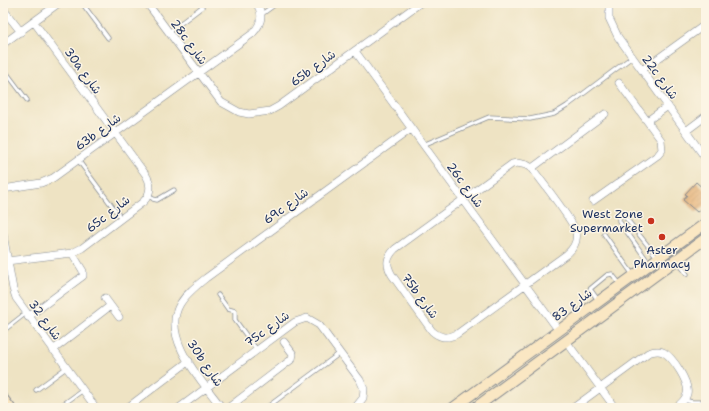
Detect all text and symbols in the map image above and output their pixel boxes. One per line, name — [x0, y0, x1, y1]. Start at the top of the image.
street label: 28c شارع — [166, 16, 211, 69]
street label: 30a شارع — [60, 45, 105, 98]
street label: 65b شارع — [287, 46, 339, 91]
street label: 22c شارع — [638, 51, 682, 103]
street label: 63b شارع — [72, 110, 125, 155]
street label: 26c شارع — [442, 159, 487, 211]
street label: 69c شارع — [260, 184, 312, 229]
street label: 65c شارع — [83, 192, 134, 237]
place label: West Zone Supermarket — [570, 206, 643, 236]
marker: West Zone Supermarket — [646, 216, 656, 226]
marker: Aster Pharmacy — [657, 232, 667, 242]
place label: Aster Pharmacy — [633, 242, 691, 272]
street label: 75b شارع — [397, 270, 442, 323]
street label: شارع 83 — [549, 285, 596, 326]
street label: شارع 32 — [24, 297, 65, 344]
street label: 75c شارع — [241, 307, 293, 351]
street label: 30b شارع — [183, 336, 227, 390]

